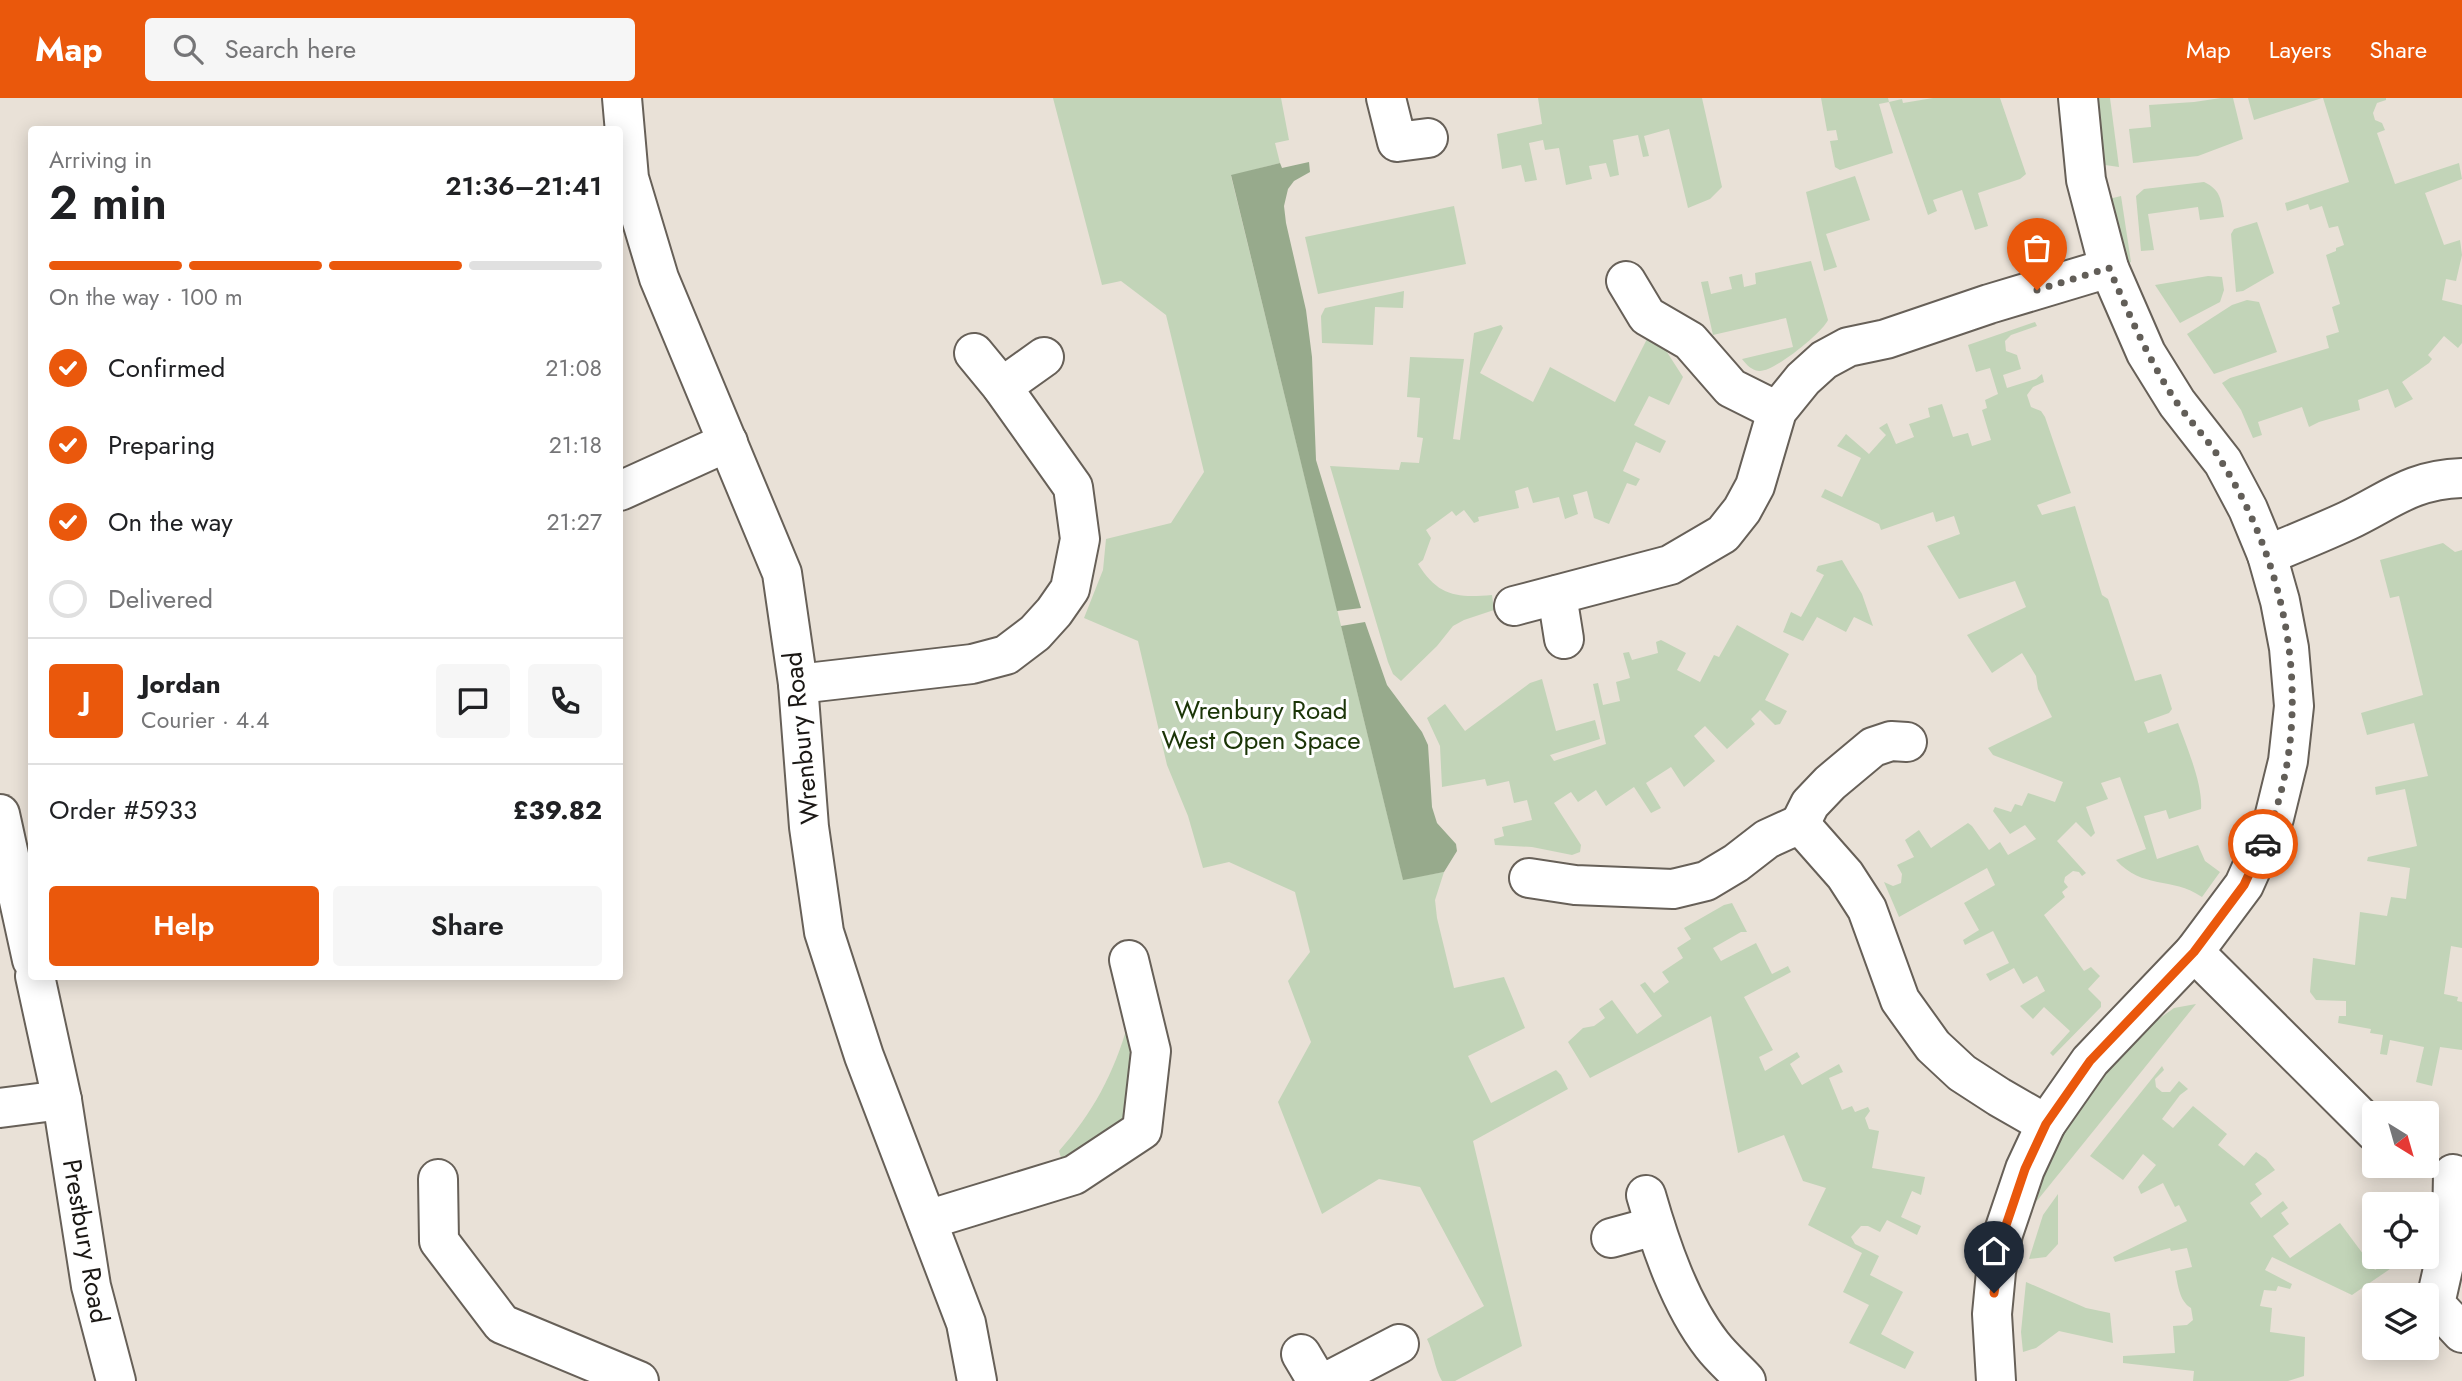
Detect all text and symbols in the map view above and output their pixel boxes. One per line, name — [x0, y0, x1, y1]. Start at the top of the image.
search box — [145, 18, 635, 81]
text: Map — [35, 26, 103, 73]
icon: search — [169, 30, 207, 68]
text: Search here — [225, 30, 356, 68]
text: Map — [2186, 32, 2231, 67]
text: Layers — [2269, 32, 2331, 67]
text: Share — [2369, 32, 2427, 67]
text: Arriving in — [49, 143, 152, 177]
text: 21:36–21:41 — [445, 167, 602, 205]
text: 2 min — [49, 170, 167, 236]
pin — [2007, 218, 2067, 290]
icon: bag — [2018, 229, 2056, 267]
text: On the way · 100 m — [49, 280, 243, 314]
icon: check — [49, 349, 87, 387]
text: Confirmed — [108, 349, 225, 387]
text: 21:08 — [545, 351, 602, 385]
icon: check — [49, 426, 87, 464]
text: Preparing — [108, 426, 215, 464]
text: 21:18 — [549, 428, 602, 462]
icon: check — [49, 503, 87, 541]
text: On the way — [108, 503, 233, 541]
text: 21:27 — [547, 505, 602, 539]
text: Delivered — [108, 580, 213, 618]
street label: Wrenbury Road — [773, 650, 829, 826]
button: chat — [436, 664, 510, 738]
button: phone — [528, 664, 602, 738]
text: Jordan — [141, 665, 221, 703]
text: J — [82, 682, 90, 720]
park label: Wrenbury Road West Open Space — [1161, 691, 1361, 759]
text: Courier · 4.4 — [141, 703, 269, 737]
text: Order #5933 — [49, 791, 197, 829]
text: £39.82 — [513, 791, 602, 829]
courier — [2228, 809, 2298, 879]
icon: car — [2244, 825, 2282, 863]
button: Help — [49, 886, 319, 966]
button: Share — [333, 886, 602, 966]
north arrow — [2362, 1101, 2440, 1178]
map controls — [2362, 1101, 2439, 1360]
street label: Prestbury Road — [53, 1156, 119, 1326]
button: locate — [2362, 1192, 2439, 1269]
pin — [1964, 1221, 2024, 1293]
icon: home — [1975, 1232, 2013, 1270]
button: layers — [2362, 1283, 2439, 1360]

